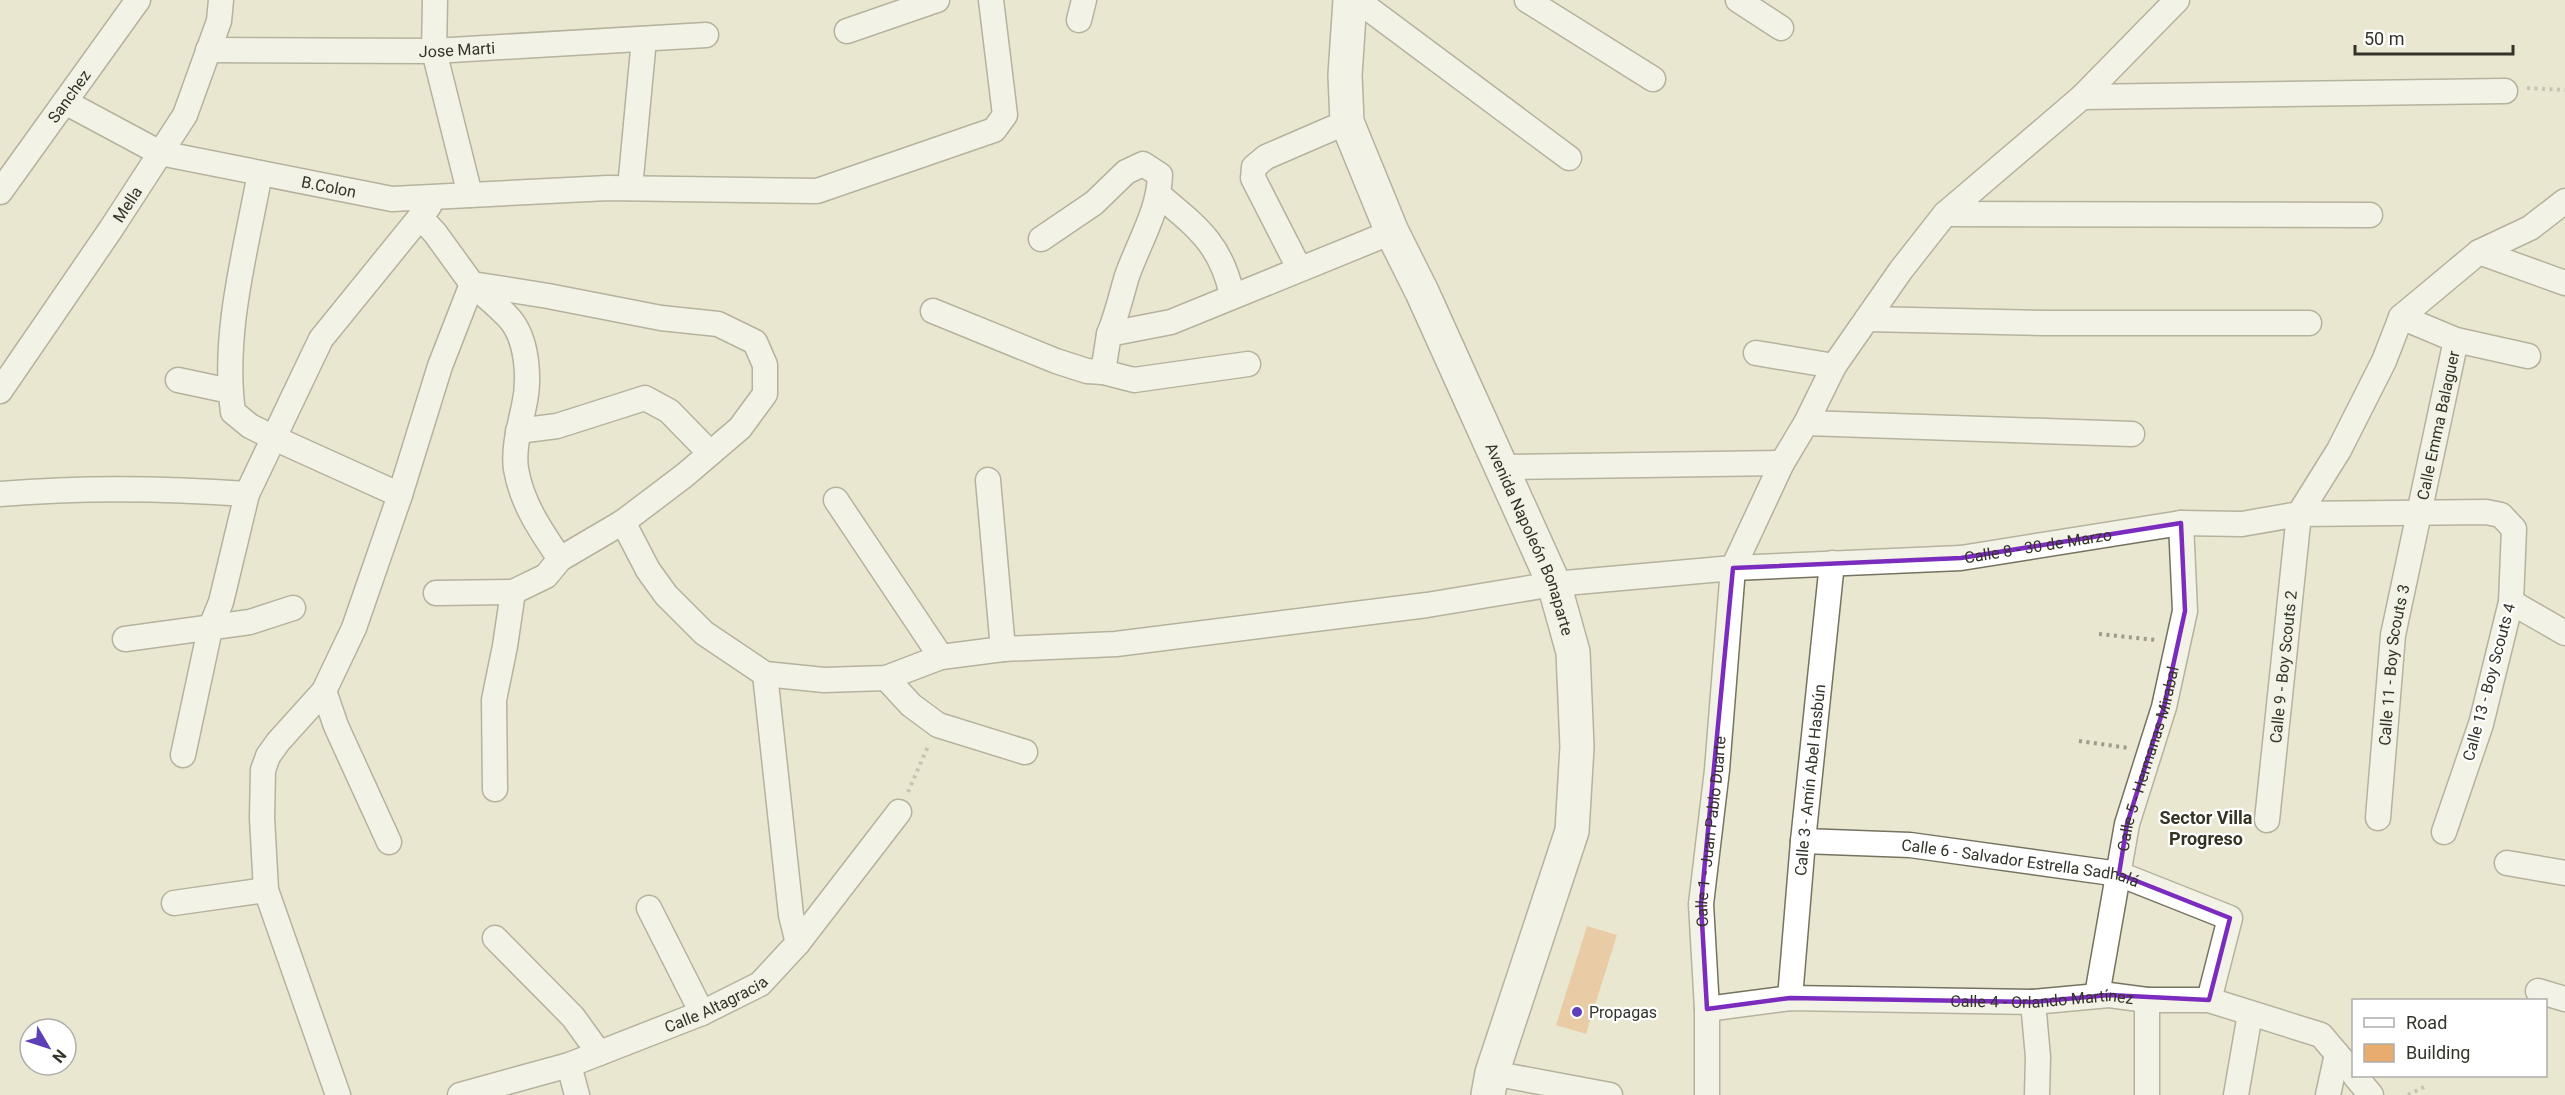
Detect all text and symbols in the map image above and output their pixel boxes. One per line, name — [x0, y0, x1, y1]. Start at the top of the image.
scale bar — [2355, 18, 2512, 56]
text: 50 m — [2364, 28, 2404, 49]
street label: Jose Marti — [419, 38, 496, 61]
street label: Sanchez — [43, 66, 94, 126]
street label: B.Colon — [300, 172, 358, 201]
street label: Mella — [109, 183, 146, 226]
street label: Calle Emma Balaguer — [2413, 348, 2463, 502]
street label: Avenida Napoleón Bonaparte — [1482, 440, 1577, 638]
street label: Calle 8 - 30 de Marzo — [1963, 525, 2113, 567]
street label: Calle 11 - Boy Scouts 3 — [2374, 582, 2413, 746]
street label: Calle 9 - Boy Scouts 2 — [2266, 589, 2300, 744]
street label: Calle 13 - Boy Scouts 4 — [2459, 601, 2519, 763]
street label: Calle 5 - Hermanas Mirabal — [2113, 664, 2182, 853]
street label: Calle 3 - Amín Abel Hasbún — [1791, 683, 1829, 877]
street label: Calle 1 - Juan Pablo Duarte — [1692, 735, 1729, 928]
district label: Sector Villa Progreso — [2160, 807, 2253, 849]
street label: Calle 6 - Salvador Estrella Sadhalá — [1901, 835, 2142, 891]
street label: Calle Altagracia — [662, 972, 772, 1036]
street label: Calle 4 - Orlando Martínez — [1950, 985, 2135, 1012]
legend — [2352, 999, 2547, 1077]
place label: Propagas — [1589, 1003, 1657, 1022]
marker: Propagas — [1570, 1005, 1584, 1019]
text: Road — [2406, 1012, 2447, 1033]
north arrow — [18, 1017, 78, 1077]
text: Building — [2406, 1042, 2470, 1063]
text: N — [48, 1046, 70, 1066]

